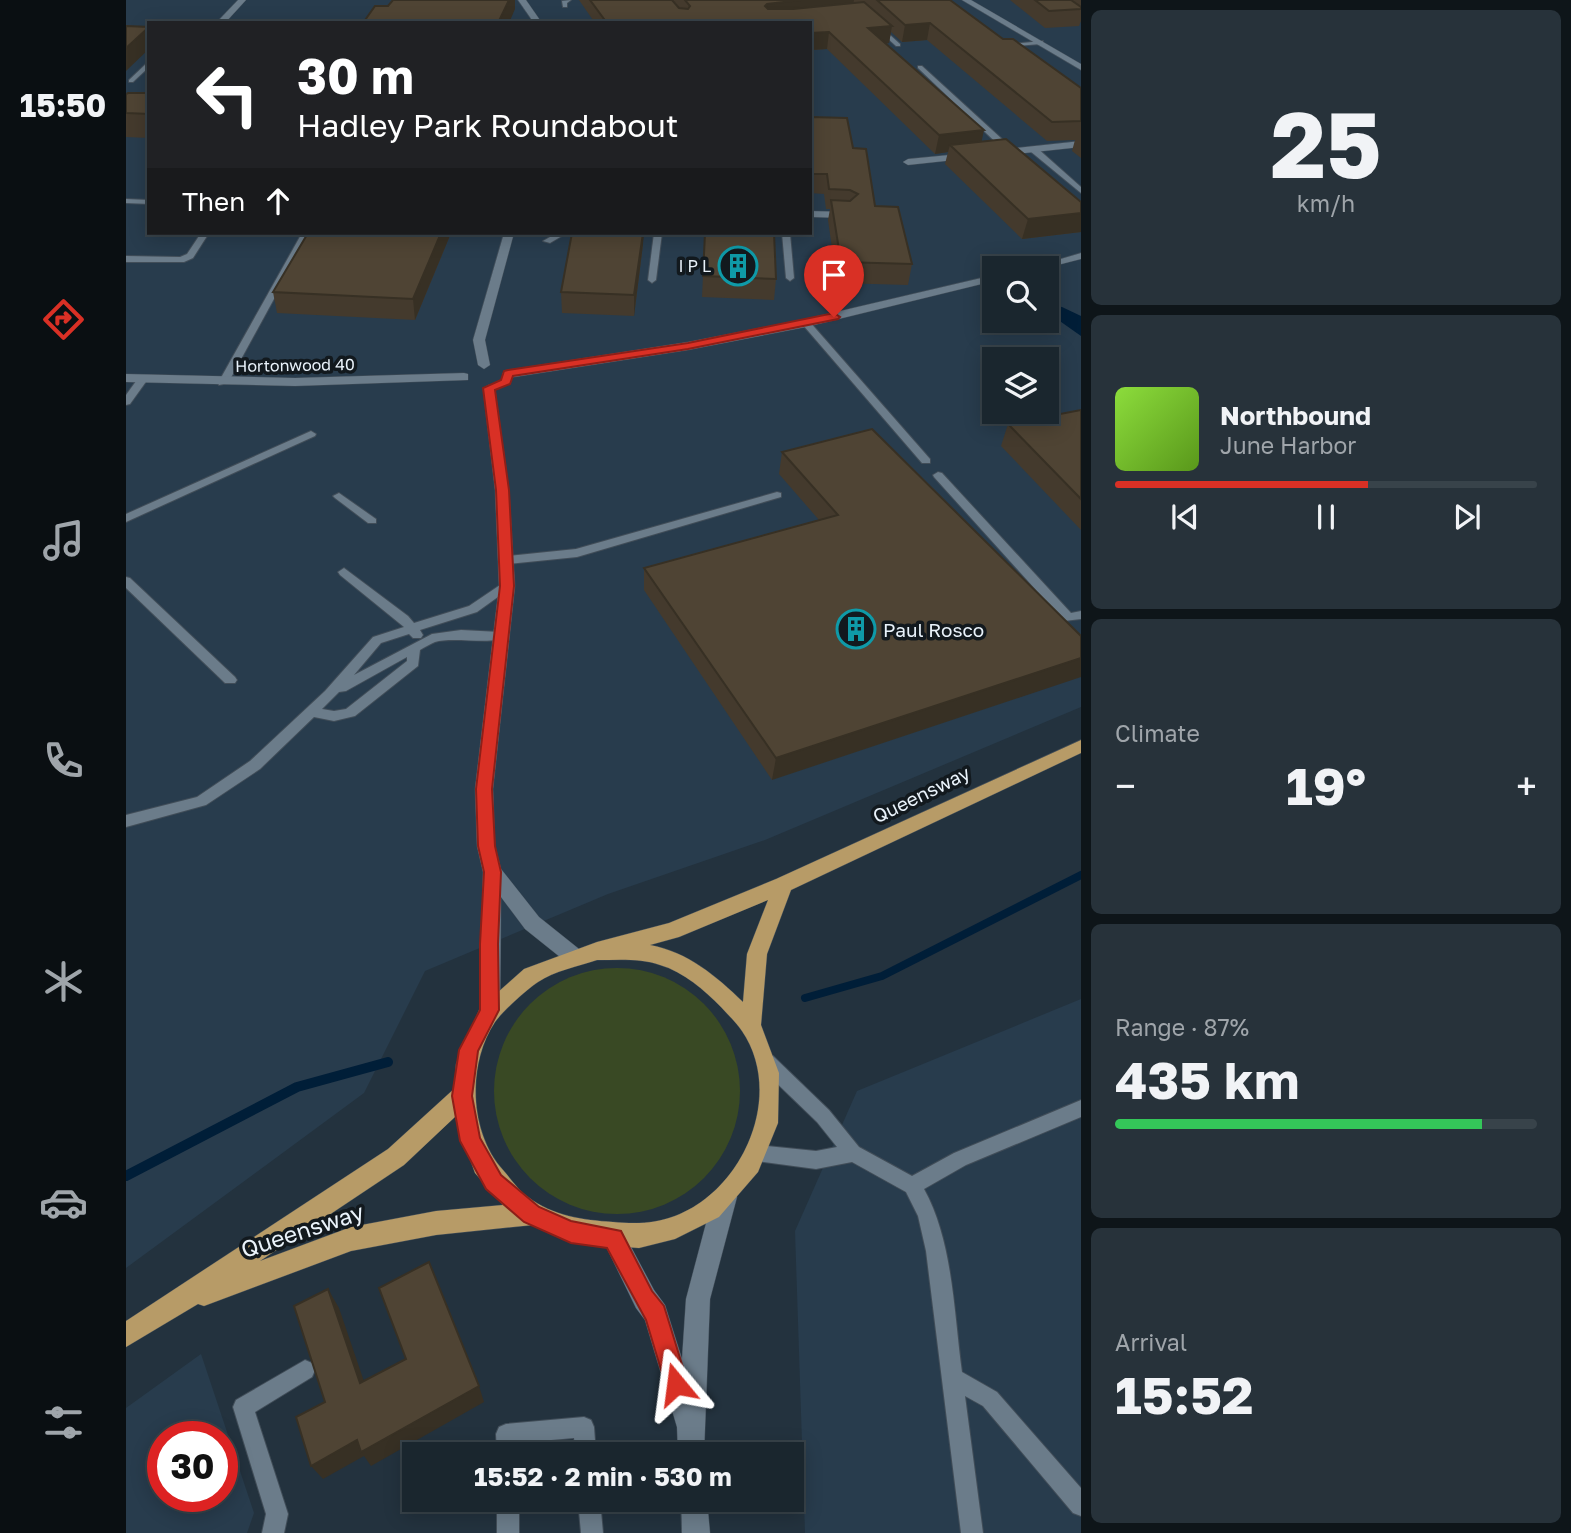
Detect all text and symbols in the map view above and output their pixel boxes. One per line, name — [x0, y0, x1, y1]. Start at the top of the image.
text: 30 m — [297, 46, 414, 105]
icon: left — [182, 49, 273, 140]
text: 15:50 — [20, 86, 106, 124]
text: 25 — [1270, 89, 1382, 198]
text: Hadley Park Roundabout — [297, 106, 679, 144]
icon: ahead — [259, 182, 297, 220]
text: Then — [182, 186, 245, 217]
text: km/h — [1297, 189, 1355, 217]
building icon: I P L — [717, 245, 759, 287]
pin — [804, 245, 864, 317]
place label: I P L — [678, 256, 711, 276]
icon: arrive — [815, 256, 853, 294]
map controls — [982, 256, 1059, 424]
button: search — [982, 256, 1059, 333]
icon: directions — [39, 295, 88, 344]
button: layers — [982, 347, 1059, 424]
street label: Hortonwood 40 — [235, 354, 355, 376]
text: Northbound — [1220, 400, 1371, 431]
text: June Harbor — [1220, 431, 1356, 459]
icon: previous — [1166, 498, 1204, 536]
icon: pause — [1307, 498, 1345, 536]
icon: next — [1448, 498, 1486, 536]
icon: music — [39, 516, 88, 565]
building icon: Paul Rosco — [835, 608, 877, 650]
place label: Paul Rosco — [883, 618, 984, 641]
text: Climate — [1115, 719, 1200, 747]
icon: phone — [39, 736, 88, 785]
text: 19° — [1286, 754, 1366, 816]
street label: Queensway — [869, 760, 974, 827]
text: − — [1115, 763, 1136, 808]
text: + — [1516, 763, 1537, 808]
icon: climate — [39, 957, 88, 1006]
text: Range · 87% — [1115, 1013, 1249, 1041]
text: 435 km — [1115, 1048, 1300, 1110]
icon: car — [39, 1178, 88, 1227]
street label: Queensway — [237, 1197, 367, 1263]
text: Arrival — [1115, 1328, 1187, 1356]
position arrow — [639, 1347, 713, 1421]
text: 15:52 — [1115, 1363, 1254, 1425]
icon: filters — [39, 1398, 88, 1447]
speed limit sign: 30 — [147, 1421, 238, 1512]
text: 15:52 · 2 min · 530 m — [474, 1461, 732, 1492]

